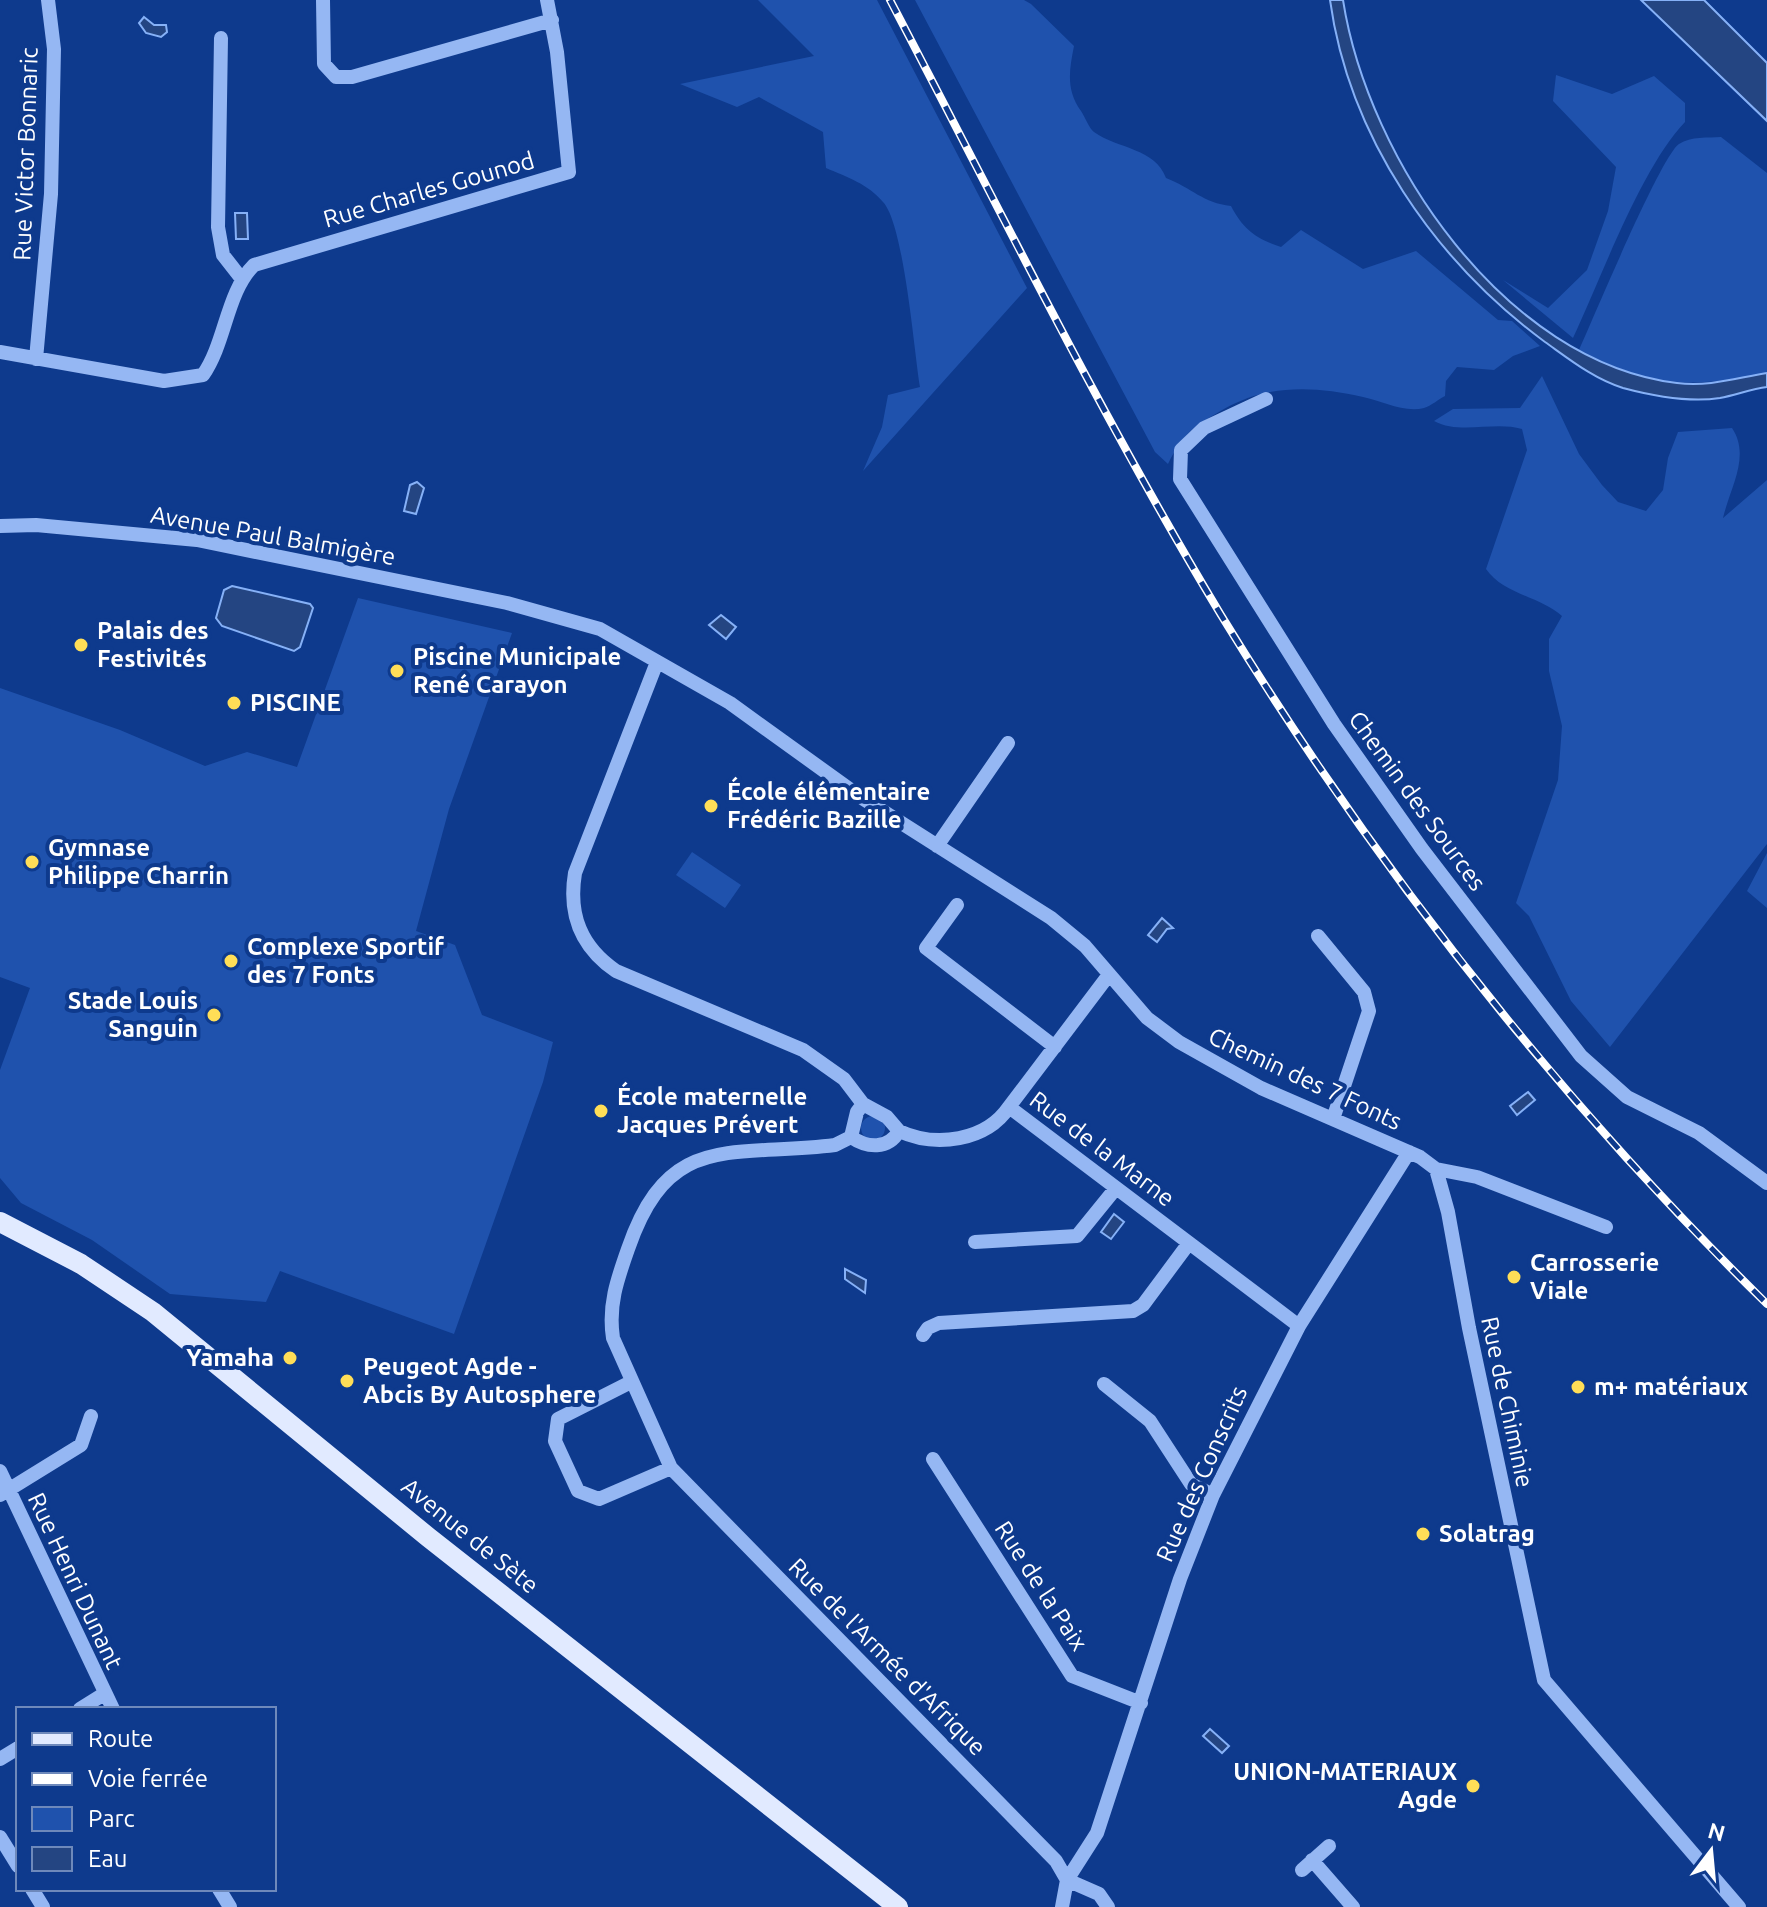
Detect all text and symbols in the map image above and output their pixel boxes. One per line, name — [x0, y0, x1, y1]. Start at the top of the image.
street label: Rue Victor Bonnaric — [8, 47, 43, 261]
street label: Rue Charles Gounod — [320, 146, 537, 233]
street label: Avenue Paul Balmigère — [149, 501, 398, 570]
place label: Palais des Festivités — [97, 617, 209, 672]
marker: Palais des Festivités — [72, 636, 90, 654]
place label: Piscine Municipale René Carayon — [413, 643, 621, 698]
marker: Piscine Municipale René Carayon — [388, 662, 406, 680]
place label: PISCINE — [250, 689, 341, 716]
marker: PISCINE — [225, 694, 243, 712]
street label: Chemin des Sources — [1343, 706, 1491, 896]
place label: École élémentaire Frédéric Bazille — [727, 776, 930, 833]
marker: École élémentaire Frédéric Bazille — [702, 797, 720, 815]
place label: Gymnase Philippe Charrin — [48, 834, 229, 889]
marker: Gymnase Philippe Charrin — [23, 853, 41, 871]
place label: Complexe Sportif des 7 Fonts — [247, 933, 445, 988]
marker: Complexe Sportif des 7 Fonts — [222, 952, 240, 970]
place label: Stade Louis Sanguin — [68, 987, 198, 1042]
marker: Stade Louis Sanguin — [205, 1006, 223, 1024]
street label: Chemin des 7 Fonts — [1204, 1022, 1406, 1135]
place label: École maternelle Jacques Prévert — [617, 1081, 807, 1138]
street label: Rue de la Marne — [1025, 1086, 1180, 1212]
marker: École maternelle Jacques Prévert — [592, 1102, 610, 1120]
place label: Carrosserie Viale — [1530, 1249, 1659, 1304]
marker: Carrosserie Viale — [1505, 1268, 1523, 1286]
street label: Rue de Chiminie — [1476, 1314, 1539, 1490]
place label: Yamaha — [186, 1344, 274, 1371]
marker: Yamaha — [281, 1349, 299, 1367]
place label: Peugeot Agde - Abcis By Autosphere — [363, 1353, 596, 1408]
marker: Peugeot Agde - Abcis By Autosphere — [338, 1372, 356, 1390]
place label: m+ matériaux — [1594, 1373, 1748, 1400]
marker: m+ matériaux — [1569, 1378, 1587, 1396]
street label: Rue des Conscrits — [1151, 1382, 1252, 1566]
street label: Avenue de Sète — [397, 1472, 544, 1599]
street label: Rue Henri Dunant — [23, 1488, 128, 1674]
street label: Rue de la Paix — [990, 1516, 1093, 1655]
place label: Solatrag — [1439, 1520, 1535, 1547]
marker: Solatrag — [1414, 1525, 1432, 1543]
street label: Rue de l'Armée d'Afrique — [783, 1553, 991, 1761]
legend — [16, 1707, 276, 1891]
text: Route — [88, 1725, 153, 1752]
place label: UNION-MATERIAUX Agde — [1233, 1758, 1457, 1813]
text: Voie ferrée — [88, 1765, 208, 1792]
marker: UNION-MATERIAUX Agde — [1464, 1777, 1482, 1795]
text: Parc — [88, 1805, 135, 1832]
north arrow — [1671, 1811, 1751, 1891]
text: N — [1705, 1817, 1728, 1846]
text: Eau — [88, 1845, 127, 1872]

